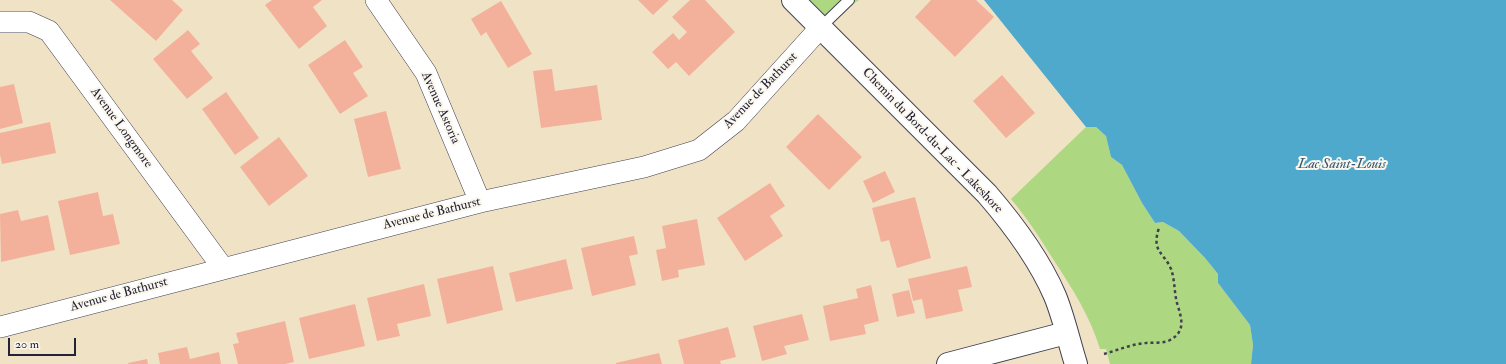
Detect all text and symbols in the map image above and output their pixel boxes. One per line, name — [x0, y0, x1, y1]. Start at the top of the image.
street label: Avenue de Bathurst — [721, 50, 801, 132]
street label: Chemin du Bord-du-Lac - Lakeshore — [858, 65, 1006, 217]
street label: Avenue Astoria — [417, 70, 463, 146]
street label: Avenue Longmore — [87, 85, 155, 171]
water label: Lac Saint-Louis — [1298, 157, 1386, 173]
street label: Avenue de Bathurst — [382, 194, 482, 234]
street label: Avenue de Bathurst — [69, 275, 169, 315]
scale bar — [10, 330, 78, 356]
text: 20 m — [15, 337, 39, 352]

